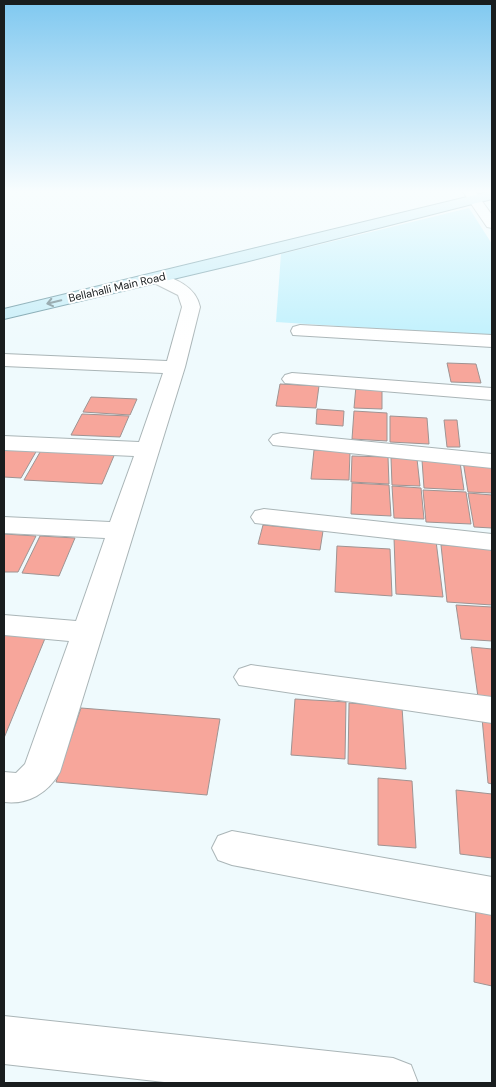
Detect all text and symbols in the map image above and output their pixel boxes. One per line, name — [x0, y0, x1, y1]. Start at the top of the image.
street label: Bellahalli Main Road — [67, 269, 167, 305]
one-way arrow — [46, 298, 62, 307]

